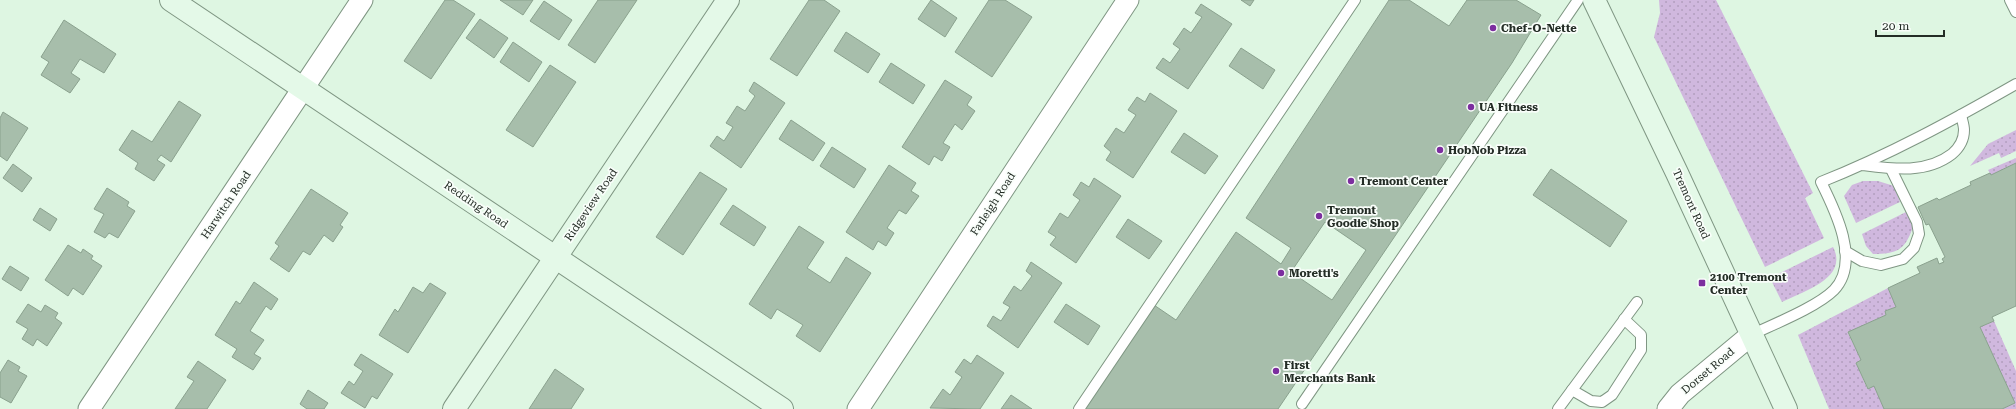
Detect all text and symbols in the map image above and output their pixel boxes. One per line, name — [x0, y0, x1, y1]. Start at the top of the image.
scale bar — [1876, 12, 1944, 38]
text: 20 m — [1882, 19, 1909, 33]
place label: Chef-O-Nette — [1501, 22, 1577, 35]
marker: Chef-O-Nette — [1488, 23, 1498, 33]
place label: UA Fitness — [1479, 101, 1538, 114]
marker: UA Fitness — [1466, 102, 1476, 112]
place label: HobNob Pizza — [1448, 144, 1527, 157]
marker: HobNob Pizza — [1435, 145, 1445, 155]
street label: Ridgeview Road — [562, 166, 620, 244]
street label: Tremont Road — [1670, 167, 1712, 241]
street label: Harwitch Road — [198, 168, 254, 242]
street label: Farleigh Road — [968, 170, 1018, 238]
place label: Tremont Center — [1359, 175, 1448, 188]
marker: Tremont Center — [1346, 176, 1356, 186]
street label: Redding Road — [442, 179, 510, 231]
place label: Tremont Goodie Shop — [1327, 204, 1399, 230]
marker: Tremont Goodie Shop — [1314, 211, 1324, 221]
place label: Moretti's — [1289, 267, 1339, 280]
marker: Moretti's — [1276, 268, 1286, 278]
place label: 2100 Tremont Center — [1710, 271, 1787, 297]
marker: 2100 Tremont Center — [1697, 278, 1707, 288]
street label: Dorset Road — [1679, 345, 1737, 397]
place label: First Merchants Bank — [1284, 359, 1376, 385]
marker: First Merchants Bank — [1271, 366, 1281, 376]

